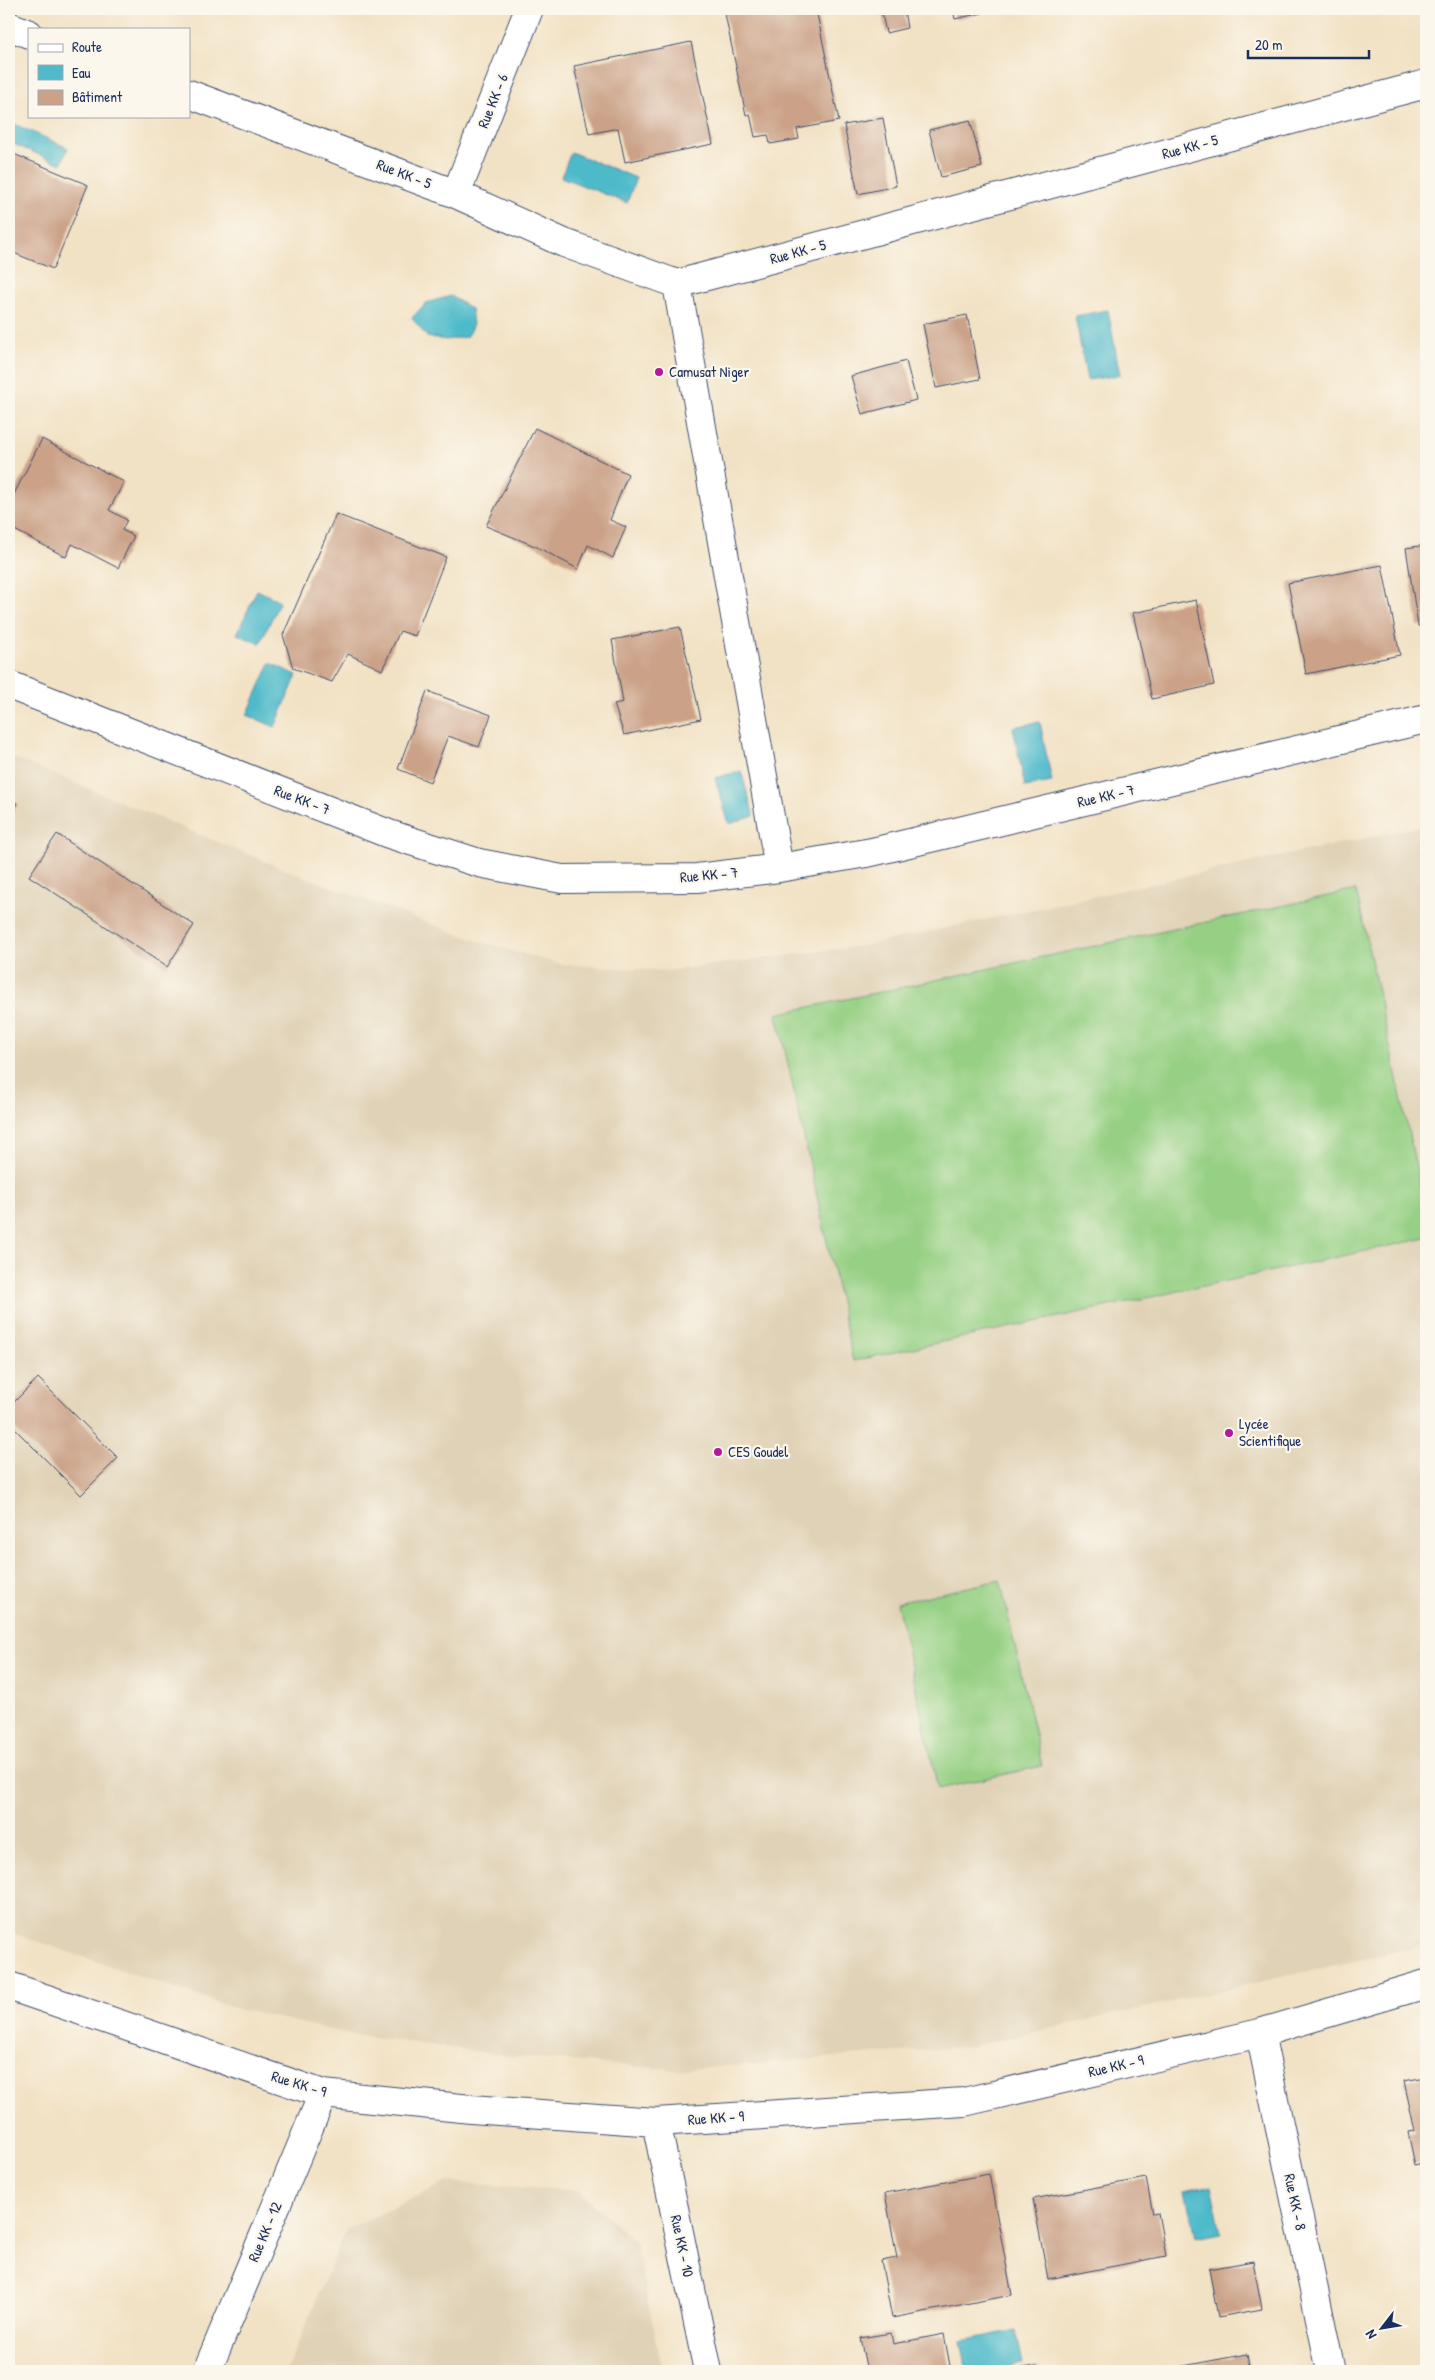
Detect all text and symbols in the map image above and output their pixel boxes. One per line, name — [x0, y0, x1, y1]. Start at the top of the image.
legend — [28, 28, 190, 118]
scale bar — [1248, 28, 1369, 60]
text: 20 m — [1255, 34, 1282, 55]
text: Route — [72, 36, 102, 57]
text: Eau — [72, 62, 91, 83]
street label: Rue KK - 6 — [472, 71, 513, 131]
text: Bâtiment — [72, 86, 123, 107]
street label: Rue KK - 5 — [1160, 129, 1221, 164]
street label: Rue KK - 5 — [374, 153, 435, 194]
street label: Rue KK - 5 — [768, 234, 829, 269]
place label: Camusat Niger — [669, 361, 750, 382]
marker: Camusat Niger — [653, 366, 665, 378]
street label: Rue KK - 7 — [271, 779, 333, 820]
street label: Rue KK - 7 — [1075, 779, 1137, 812]
street label: Rue KK - 7 — [679, 862, 739, 888]
place label: Lycée Scientifique — [1239, 1413, 1301, 1451]
marker: Lycée Scientifique — [1223, 1427, 1235, 1439]
place label: CES Goudel — [728, 1441, 788, 1462]
marker: CES Goudel — [712, 1446, 724, 1458]
street label: Rue KK - 9 — [1086, 2049, 1146, 2082]
street label: Rue KK - 9 — [269, 2065, 330, 2102]
street label: Rue KK - 9 — [687, 2105, 745, 2130]
street label: Rue KK - 8 — [1279, 2172, 1312, 2232]
street label: Rue KK - 12 — [242, 2199, 287, 2265]
street label: Rue KK - 10 — [666, 2213, 699, 2279]
north arrow — [1358, 2302, 1408, 2352]
text: N — [1360, 2326, 1380, 2343]

